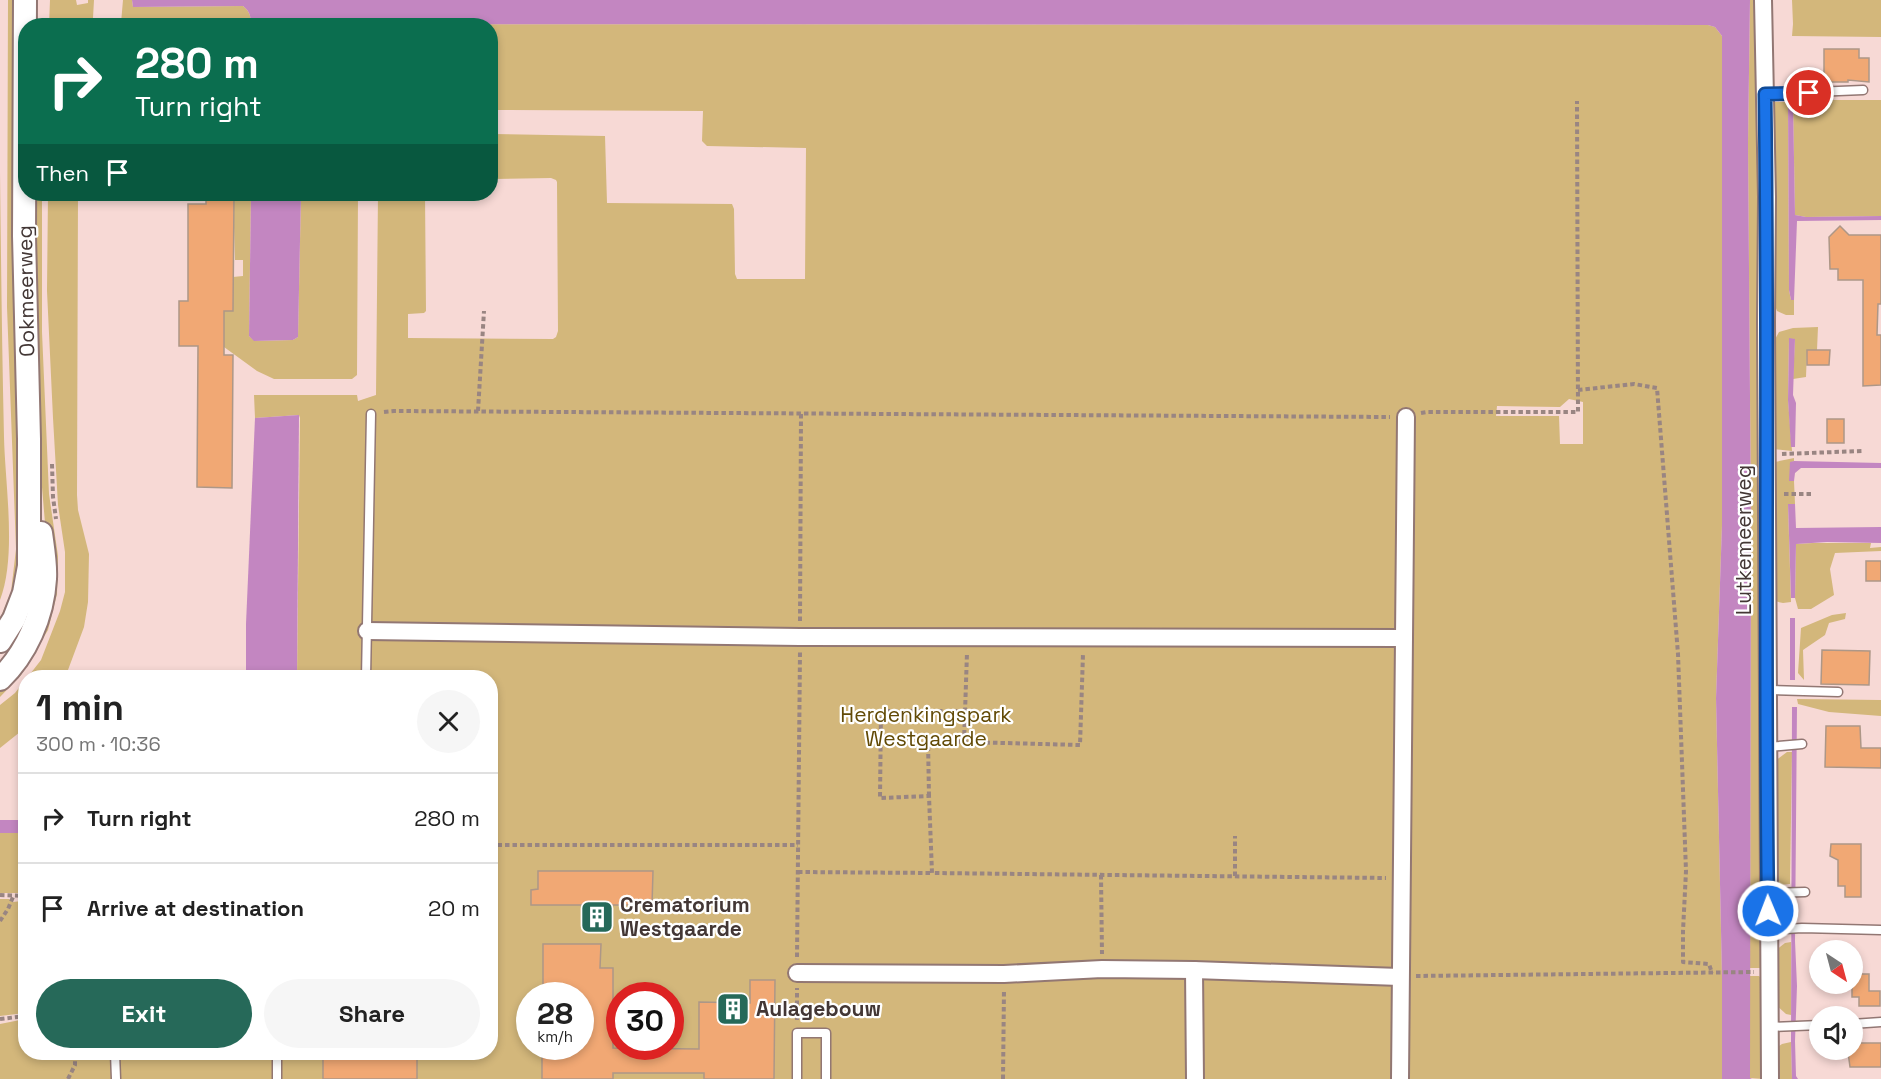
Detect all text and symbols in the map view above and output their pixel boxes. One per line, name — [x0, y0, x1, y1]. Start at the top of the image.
text: 280 m — [135, 37, 259, 90]
icon: right — [36, 42, 114, 120]
pin — [1783, 67, 1834, 118]
icon: arrive — [1792, 76, 1825, 109]
text: Turn right — [135, 89, 262, 124]
icon: arrive — [101, 156, 134, 189]
text: Then — [36, 159, 89, 187]
street label: Ookmeerweg — [11, 225, 40, 357]
street label: Lutkemeerweg — [1730, 465, 1757, 615]
text: 1 min — [36, 685, 124, 731]
button: close — [417, 690, 480, 753]
park label: Herdenkingspark Westgaarde — [840, 701, 1012, 752]
text: 300 m · 10:36 — [36, 731, 161, 757]
icon: right — [36, 802, 69, 835]
text: Turn right — [87, 804, 192, 832]
text: 280 m — [414, 804, 480, 832]
position arrow — [1736, 879, 1800, 943]
place label: Crematorium Westgaarde — [620, 891, 750, 942]
icon: arrive — [36, 892, 69, 925]
text: Arrive at destination — [87, 894, 304, 922]
text: 20 m — [428, 894, 480, 922]
building icon: Crematorium Westgaarde — [579, 899, 615, 935]
north arrow — [1809, 940, 1863, 994]
map controls — [1809, 940, 1863, 1060]
button: Exit — [36, 979, 252, 1048]
button: Share — [264, 979, 480, 1048]
speed limit sign: 30 — [606, 982, 684, 1060]
building icon: Aulagebouw — [715, 991, 751, 1027]
text: 28 — [537, 994, 573, 1033]
place label: Aulagebouw — [756, 995, 881, 1022]
button: sound — [1809, 1006, 1863, 1060]
text: km/h — [537, 1027, 573, 1046]

